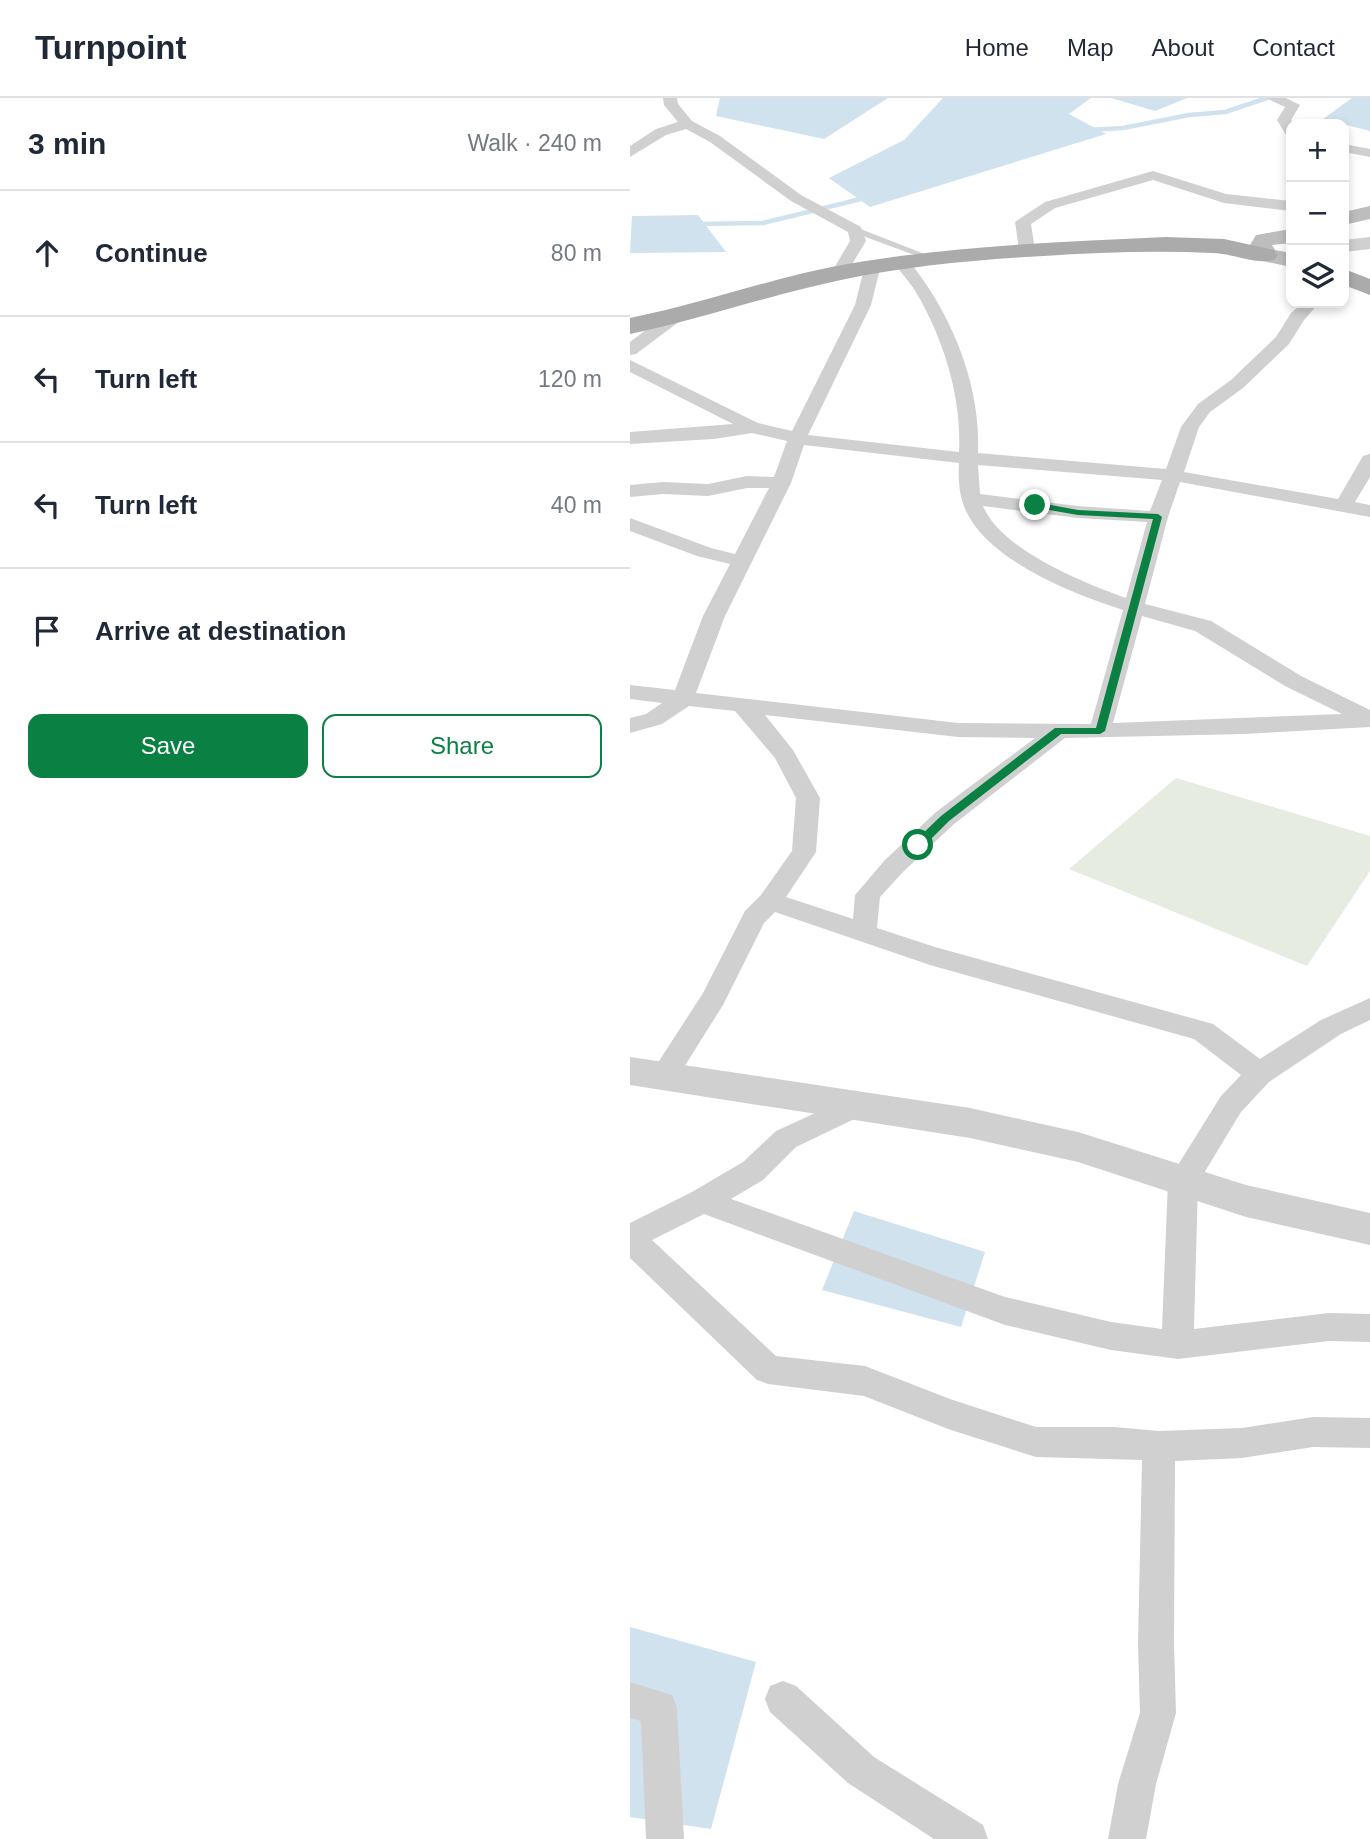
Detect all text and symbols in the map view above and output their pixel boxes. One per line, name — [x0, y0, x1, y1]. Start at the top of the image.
text: Turnpoint — [35, 29, 187, 66]
text: Home — [965, 34, 1029, 61]
text: Map — [1067, 34, 1114, 61]
text: About — [1152, 34, 1214, 61]
text: Contact — [1252, 34, 1335, 61]
map controls — [1286, 119, 1349, 308]
button: + — [1286, 119, 1349, 182]
text: 3 min — [28, 127, 106, 160]
text: Walk · 240 m — [467, 130, 602, 156]
button: − — [1286, 182, 1349, 245]
icon: ahead — [28, 234, 66, 272]
text: Continue — [95, 238, 208, 268]
text: 80 m — [551, 240, 602, 266]
button: layers — [1286, 245, 1349, 308]
icon: left — [28, 360, 66, 398]
text: Turn left — [95, 364, 197, 394]
text: 120 m — [538, 366, 602, 392]
icon: left — [28, 486, 66, 524]
route end — [1019, 489, 1050, 520]
text: Turn left — [95, 490, 197, 520]
text: 40 m — [551, 492, 602, 518]
icon: arrive — [28, 612, 66, 650]
text: Arrive at destination — [95, 616, 346, 646]
button: Save — [28, 714, 308, 778]
button: Share — [322, 714, 602, 778]
route start — [902, 829, 933, 860]

